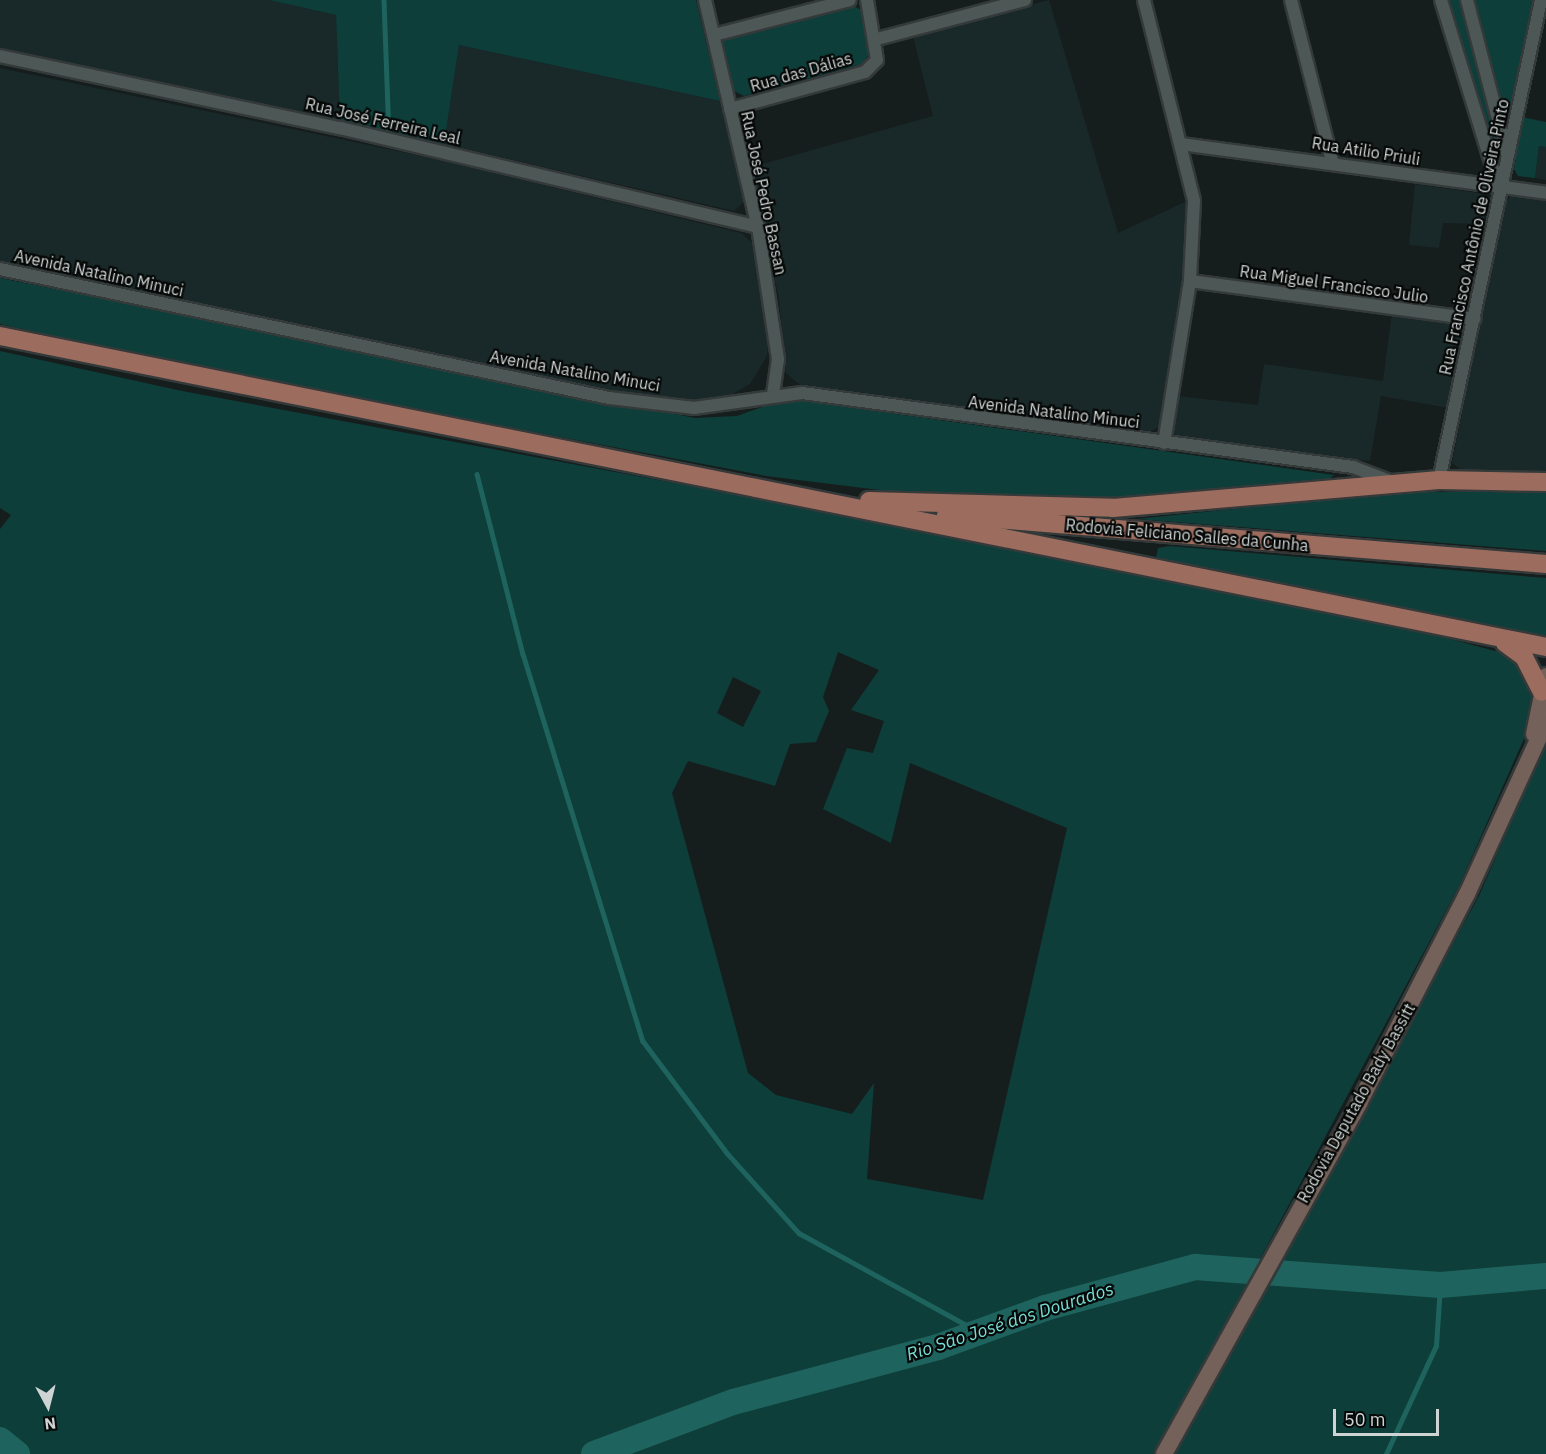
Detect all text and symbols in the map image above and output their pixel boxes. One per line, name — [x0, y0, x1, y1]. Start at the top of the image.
street label: Rua das Dálias — [748, 48, 854, 96]
street label: Rua José Ferreira Leal — [304, 94, 462, 148]
street label: Rua Francisco Antônio de Oliveira Pinto — [1435, 97, 1513, 377]
street label: Rua José Pedro Bassan — [737, 109, 791, 277]
street label: Rua Atilio Priuli — [1310, 133, 1422, 169]
street label: Avenida Natalino Minuci — [13, 246, 185, 300]
street label: Rua Miguel Francisco Julio — [1239, 261, 1429, 307]
street label: Avenida Natalino Minuci — [488, 347, 662, 395]
street label: Avenida Natalino Minuci — [967, 392, 1141, 432]
street label: Rodovia Feliciano Salles da Cunha — [1065, 515, 1309, 555]
street label: Rodovia Deputado Bady Bassitt — [1293, 1000, 1419, 1206]
water label: Rio São José dos Dourados — [904, 1278, 1116, 1366]
north arrow — [18, 1376, 78, 1436]
scale bar — [1336, 1397, 1442, 1435]
text: 50 m — [1344, 1408, 1386, 1431]
text: N — [43, 1413, 57, 1434]

